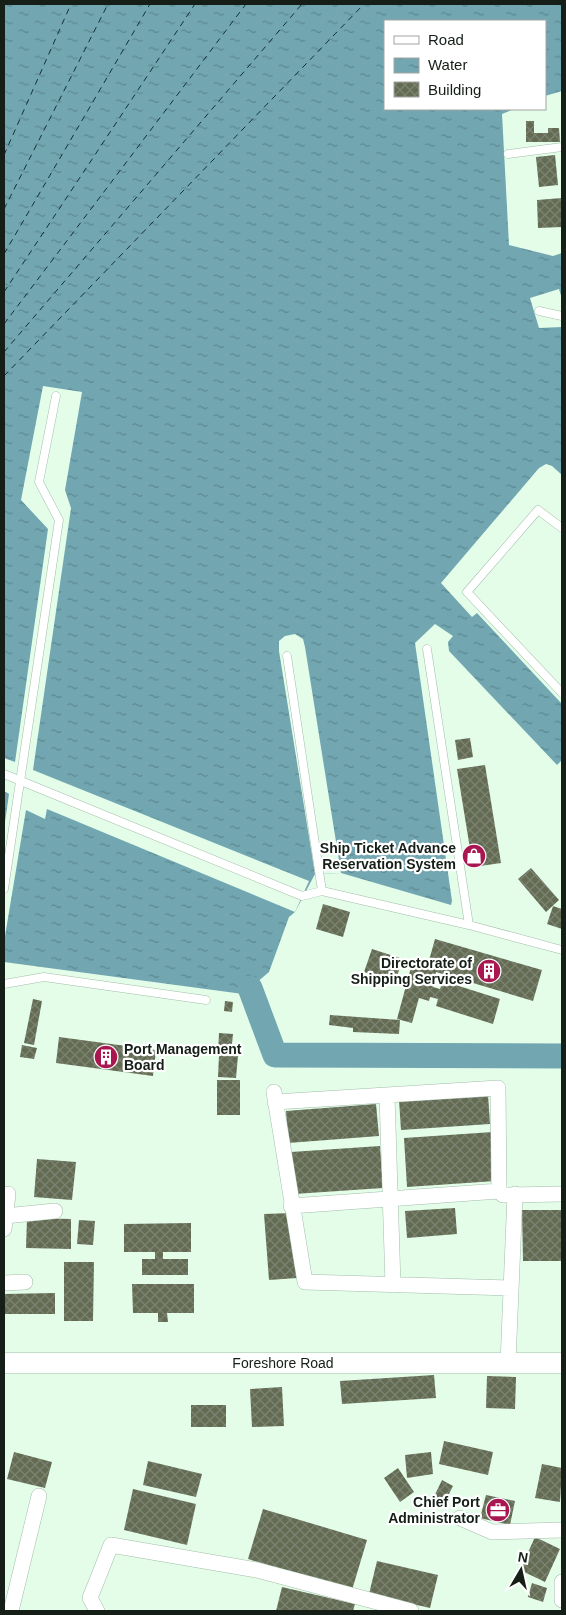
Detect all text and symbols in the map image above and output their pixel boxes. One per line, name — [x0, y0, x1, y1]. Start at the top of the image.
legend — [384, 20, 546, 110]
text: Road — [428, 31, 464, 48]
text: Water — [428, 56, 467, 73]
text: Building — [428, 81, 481, 98]
place label: Ship Ticket Advance Reservation System — [320, 840, 456, 872]
shop icon: Ship Ticket Advance Reservation System — [461, 843, 487, 869]
place label: Directorate of Shipping Services — [351, 955, 472, 987]
building icon: Directorate of Shipping Services — [476, 958, 502, 984]
place label: Port Management Board — [124, 1041, 242, 1073]
building icon: Port Management Board — [93, 1044, 119, 1070]
street label: Foreshore Road — [232, 1355, 334, 1371]
place label: Chief Port Administrator — [388, 1494, 481, 1526]
office icon: Chief Port Administrator — [485, 1497, 511, 1523]
north arrow — [496, 1545, 546, 1595]
text: N — [517, 1548, 529, 1566]

